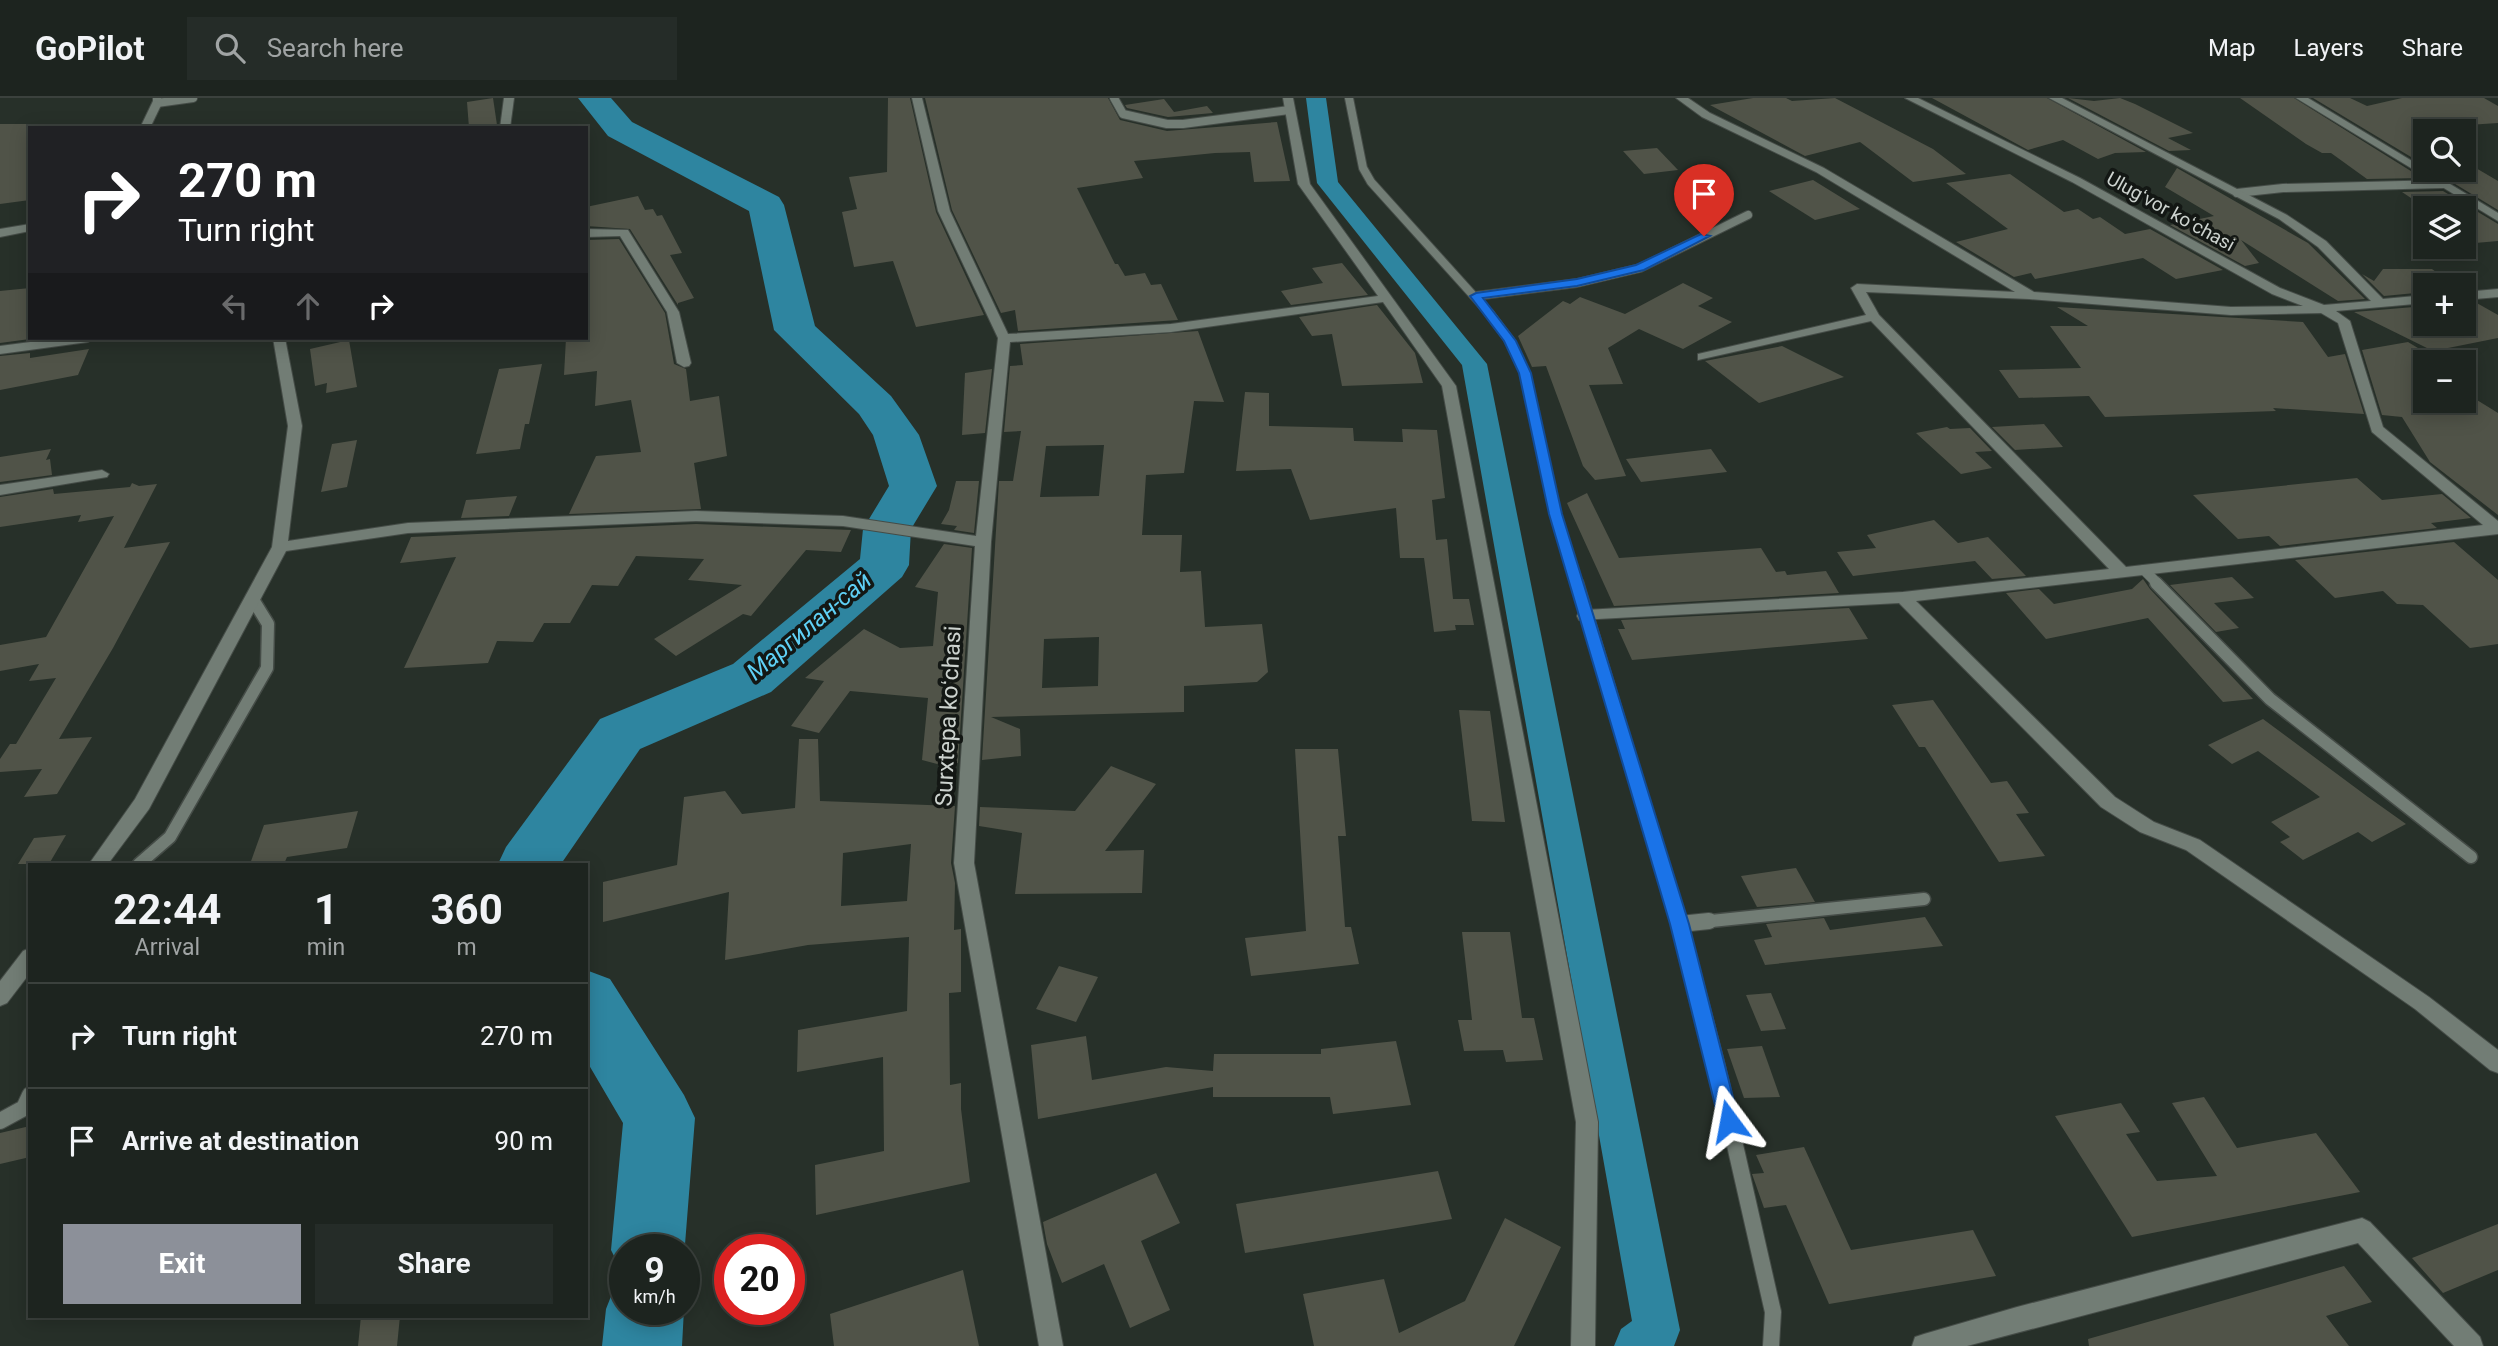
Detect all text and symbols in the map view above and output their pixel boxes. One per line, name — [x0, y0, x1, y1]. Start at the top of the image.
search box — [187, 17, 677, 80]
text: GoPilot — [35, 29, 145, 68]
icon: search — [211, 29, 249, 67]
text: Search here — [267, 33, 403, 63]
text: Map — [2208, 34, 2256, 62]
text: Layers — [2294, 34, 2364, 62]
text: Share — [2402, 34, 2463, 62]
map controls — [2413, 119, 2476, 413]
button: search — [2413, 119, 2476, 182]
text: 270 m — [178, 152, 317, 209]
icon: right — [63, 154, 154, 245]
pin — [1674, 164, 1734, 236]
street label: Ulugʻvor koʻchasi — [2103, 167, 2239, 256]
icon: arrive — [1685, 175, 1723, 213]
button: layers — [2413, 196, 2476, 259]
text: Turn right — [178, 211, 314, 249]
button: + — [2413, 273, 2476, 336]
icon: left — [216, 287, 254, 325]
icon: ahead — [289, 287, 327, 325]
icon: right — [362, 287, 400, 325]
button: − — [2413, 350, 2476, 413]
water label: Маргилан-сай — [741, 566, 877, 686]
street label: Surxtepa koʻchasi — [930, 625, 967, 807]
text: 22:44 — [113, 885, 221, 934]
text: 1 — [314, 885, 338, 934]
text: 360 — [430, 885, 503, 934]
text: Arrival — [135, 934, 200, 961]
text: min — [307, 934, 345, 961]
text: m — [457, 934, 477, 961]
icon: right — [63, 1017, 101, 1055]
text: Turn right — [122, 1021, 237, 1051]
text: 270 m — [480, 1021, 553, 1051]
position arrow — [1692, 1084, 1766, 1158]
icon: arrive — [63, 1122, 101, 1160]
text: Arrive at destination — [122, 1126, 359, 1156]
text: 90 m — [495, 1126, 553, 1156]
button: Exit — [63, 1224, 301, 1304]
button: Share — [315, 1224, 553, 1304]
speed limit sign: 20 — [714, 1234, 805, 1325]
text: 9 — [644, 1250, 665, 1291]
text: km/h — [633, 1286, 676, 1307]

